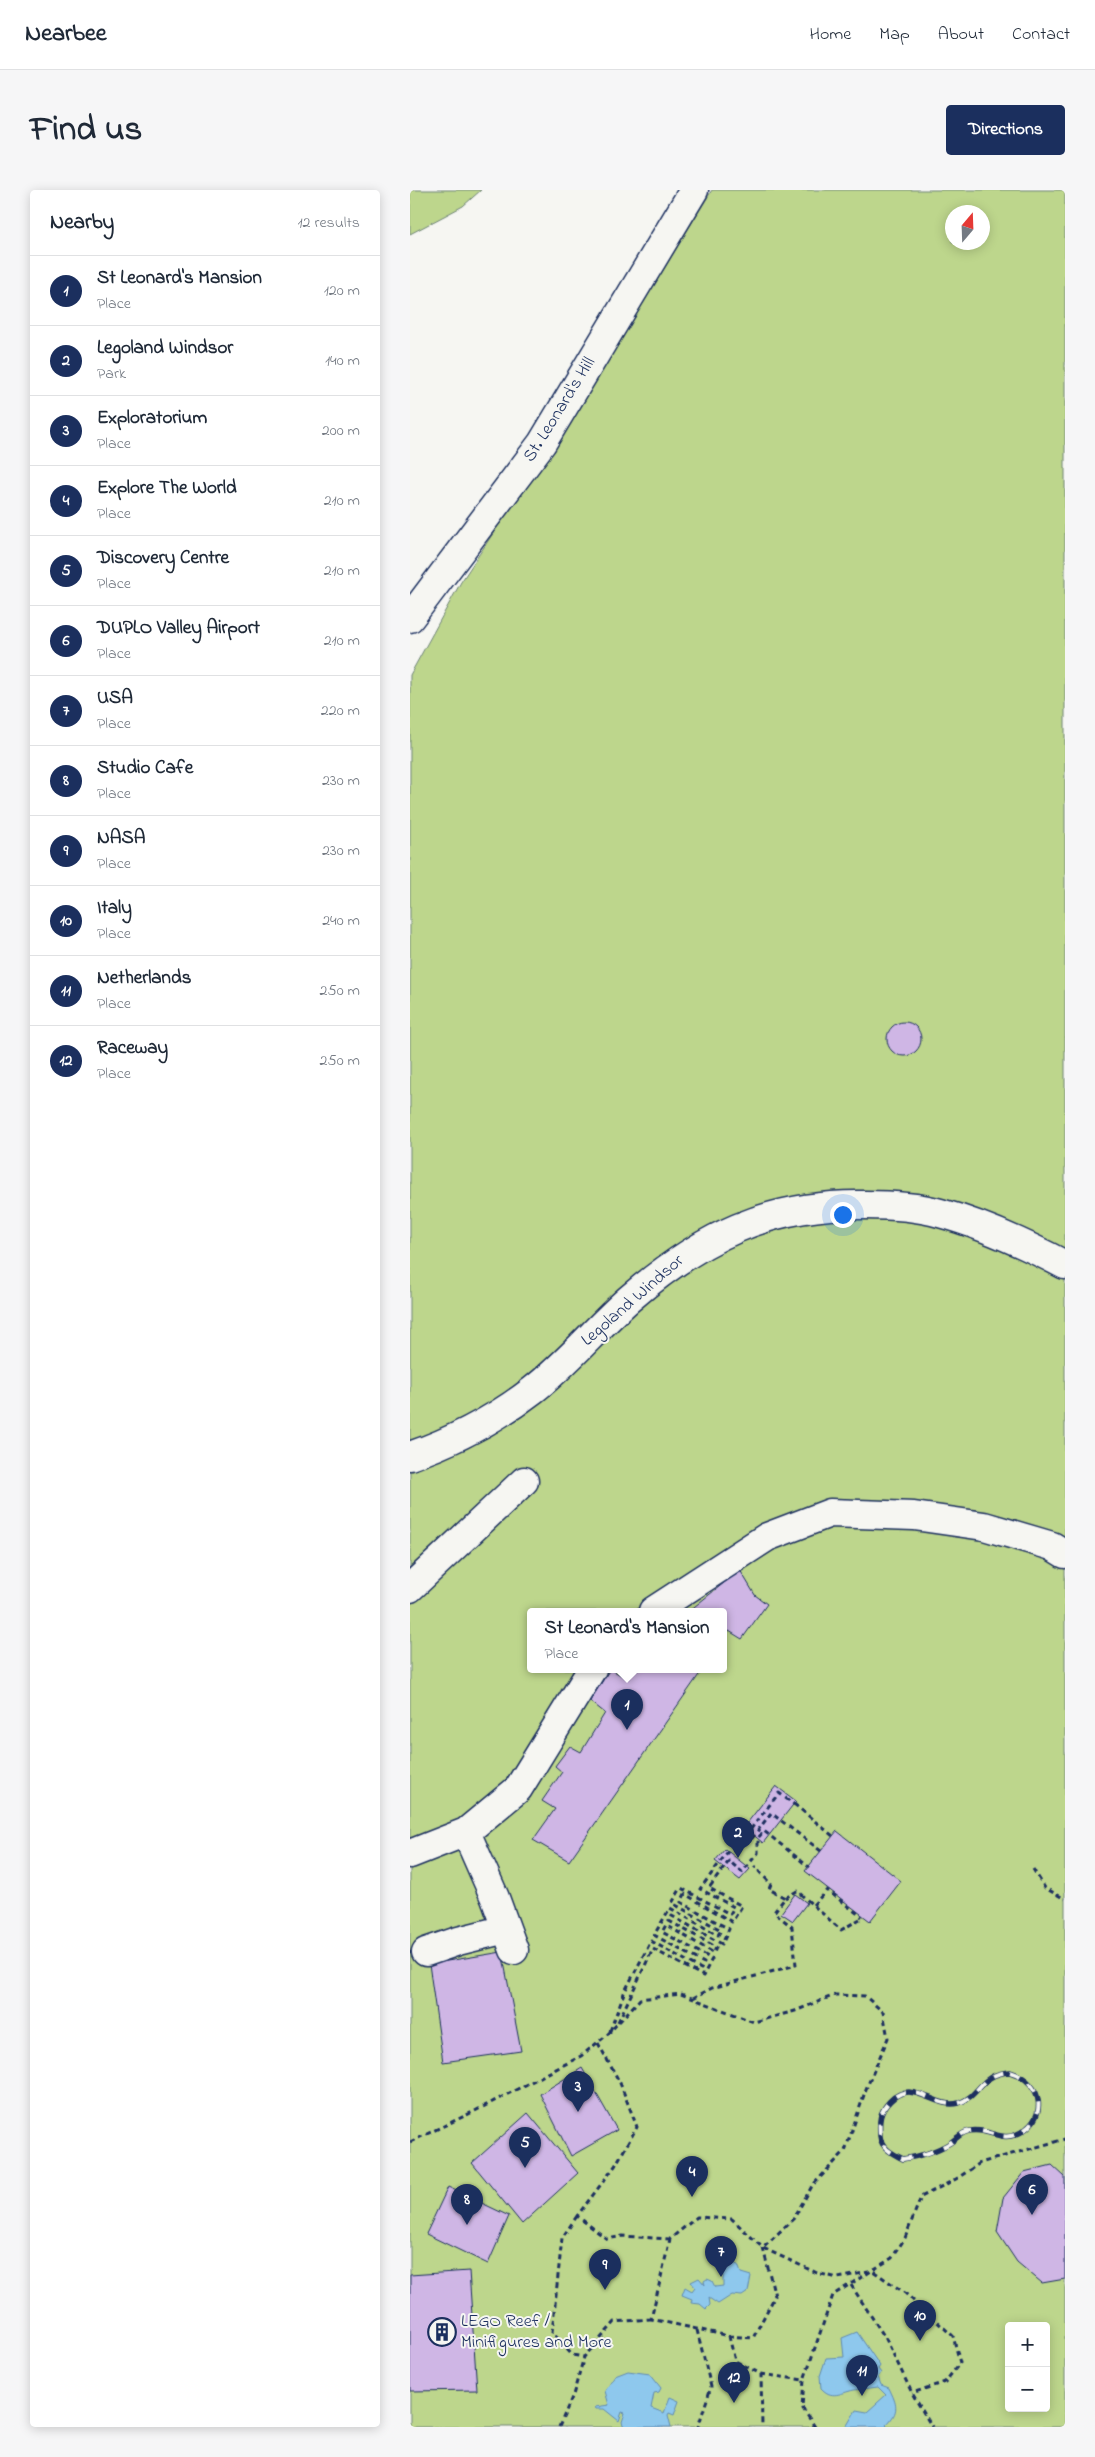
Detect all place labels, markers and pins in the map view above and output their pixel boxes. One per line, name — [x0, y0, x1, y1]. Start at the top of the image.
pin: 1 — [611, 1689, 643, 1730]
pin: 2 — [722, 1817, 754, 1858]
pin: 3 — [562, 2071, 594, 2112]
pin: 5 — [509, 2127, 541, 2168]
pin: 4 — [676, 2156, 708, 2197]
pin: 6 — [1016, 2174, 1048, 2215]
pin: 8 — [451, 2184, 483, 2225]
pin: 7 — [705, 2236, 737, 2277]
pin: 9 — [589, 2249, 621, 2290]
pin: 10 — [904, 2300, 936, 2341]
place label: LEGO Reef / Minifigures and More — [461, 2309, 613, 2357]
building icon: LEGO Reef / Minifigures and More — [427, 2317, 457, 2347]
pin: 11 — [846, 2355, 878, 2396]
pin: 12 — [718, 2362, 750, 2403]

